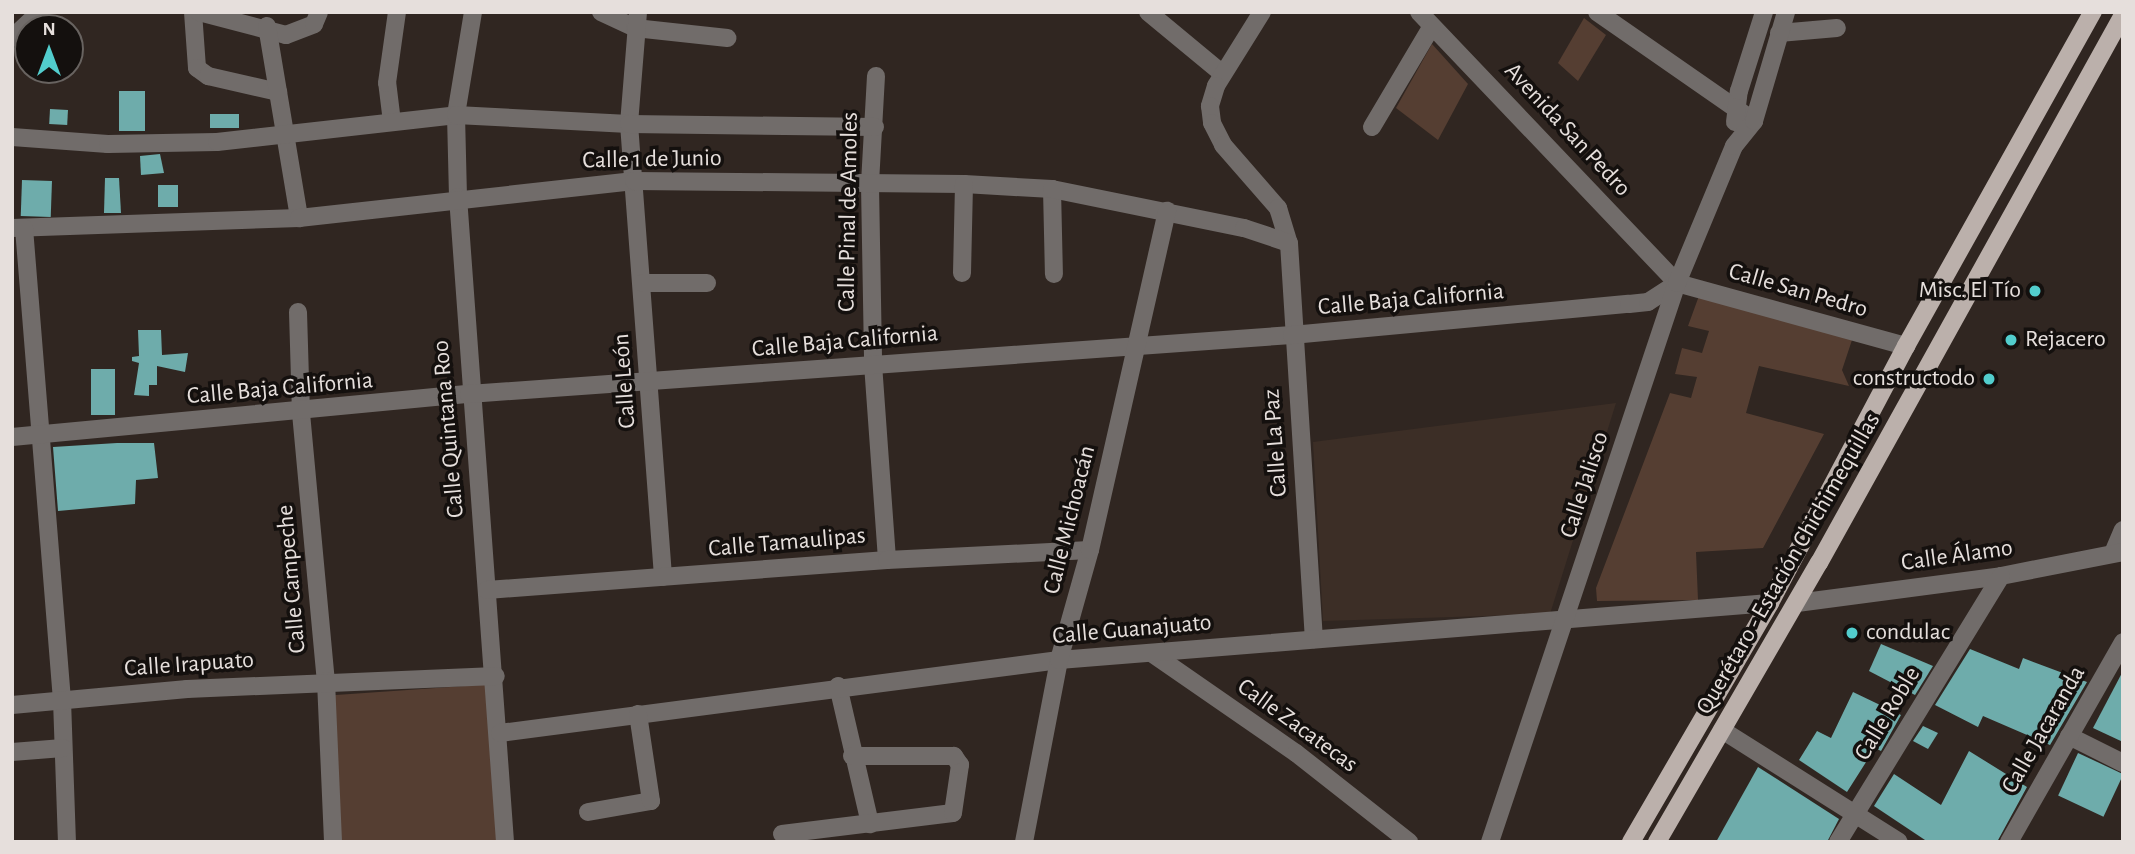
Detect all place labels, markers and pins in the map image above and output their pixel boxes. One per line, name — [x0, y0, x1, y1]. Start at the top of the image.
place label: Misc. El Tío — [1919, 277, 2021, 305]
marker: Misc. El Tío — [2027, 283, 2043, 299]
place label: Rejacero — [2025, 326, 2106, 354]
marker: Rejacero — [2003, 332, 2019, 348]
place label: constructodo — [1853, 365, 1975, 393]
marker: constructodo — [1981, 371, 1997, 387]
place label: condulac — [1866, 619, 1950, 647]
marker: condulac — [1844, 625, 1860, 641]

